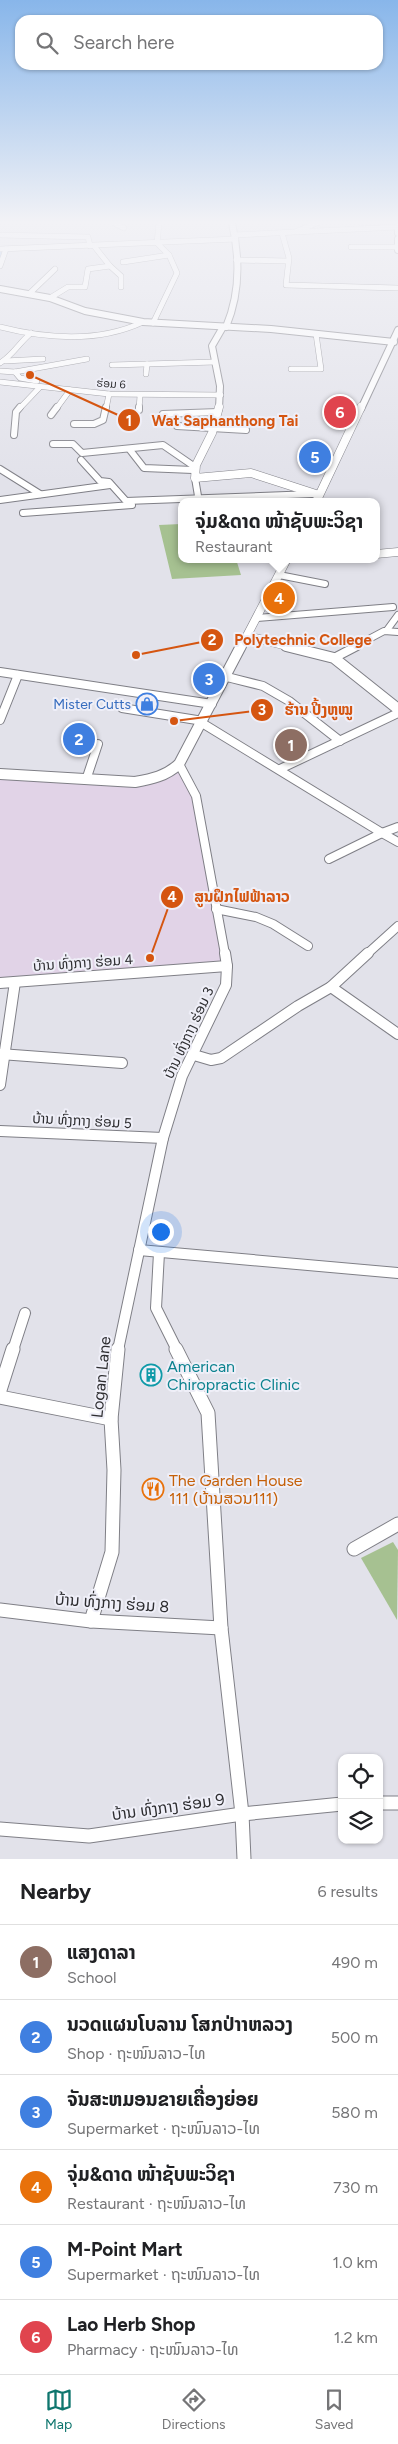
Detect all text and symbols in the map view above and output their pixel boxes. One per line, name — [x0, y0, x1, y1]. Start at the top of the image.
search box — [15, 15, 383, 70]
icon: search — [33, 29, 61, 57]
text: Search here — [73, 31, 175, 54]
street label: ຮ່ອມ 6 — [96, 376, 126, 392]
pin: 6 — [324, 393, 356, 431]
callout: Wat Saphanthong Tai — [117, 405, 309, 435]
text: 1 — [126, 412, 132, 430]
text: Wat Saphanthong Tai — [151, 412, 299, 430]
pin: 5 — [299, 438, 331, 476]
popup — [178, 498, 380, 563]
text: ຈຸ່ມ&ດາດ ໜ້າຊັບພະວິຊາ — [195, 510, 363, 533]
text: Restaurant — [195, 537, 273, 556]
pin: 4 — [263, 579, 295, 617]
callout: Polytechnic College — [199, 625, 382, 655]
text: 2 — [208, 631, 217, 649]
text: Polytechnic College — [234, 631, 373, 649]
pin: 3 — [193, 660, 225, 698]
shop icon: Mister Cutts — [135, 692, 159, 716]
callout: ຮ້ານ ປີ້ງຫູໝູ — [249, 695, 363, 725]
place label: Mister Cutts — [53, 696, 131, 713]
text: ຮ້ານ ປີ້ງຫູໝູ — [285, 697, 353, 721]
text: 3 — [258, 701, 266, 719]
pin: 2 — [63, 720, 95, 758]
pin: 1 — [275, 726, 307, 764]
callout: ສູນຝຶກໄຟຟ້າລາວ — [160, 882, 300, 912]
text: 4 — [167, 888, 177, 906]
text: ສູນຝຶກໄຟຟ້າລາວ — [194, 888, 290, 908]
street label: ບ້ານ ທົ່ງກາງ ຮ່ອມ 4 — [32, 949, 134, 975]
street label: ບ້ານ ທົ່ງກາງ ຮ່ອມ 3 — [158, 984, 218, 1082]
street label: ບ້ານ ທົ່ງກາງ ຮ່ອມ 5 — [32, 1108, 132, 1132]
your location — [148, 1219, 174, 1245]
street label: Logan Lane — [87, 1335, 115, 1419]
place label: American Chiropractic Clinic — [167, 1357, 300, 1394]
building icon: American Chiropractic Clinic — [139, 1363, 163, 1387]
place label: The Garden House 111 (ບ້ານສວນ111) — [169, 1471, 303, 1508]
restaurant icon: The Garden House 111 (ບ້ານສວນ111) — [141, 1477, 165, 1501]
street label: ບ້ານ ທົ່ງກາງ ຮ່ອມ 8 — [54, 1588, 170, 1616]
map controls — [338, 1754, 383, 1844]
button: locate — [338, 1754, 383, 1799]
street label: ບ້ານ ທົ່ງກາງ ຮ່ອມ 9 — [110, 1788, 226, 1824]
button: layers — [338, 1799, 383, 1844]
text: Nearby — [20, 1879, 91, 1904]
text: 6 results — [317, 1882, 378, 1901]
text: ແສງດາລາ — [67, 1941, 136, 1964]
text: 1 — [33, 1953, 39, 1972]
text: 490 m — [331, 1953, 378, 1972]
text: School — [67, 1968, 117, 1987]
text: ນວດແຜນໂບລານ ໂສກປ່າາຫລວງ — [67, 2013, 293, 2036]
text: 2 — [31, 2028, 41, 2047]
text: 500 m — [331, 2028, 378, 2047]
text: Shop · ຖະໜົນລາວ-ໄທ — [67, 2044, 206, 2063]
text: ຈັນສະຫມອນຂາຍເຄື່ອງຍ່ອຍ — [67, 2088, 258, 2111]
text: 3 — [32, 2103, 40, 2122]
text: 580 m — [331, 2103, 378, 2122]
text: Supermarket · ຖະໜົນລາວ-ໄທ — [67, 2119, 260, 2138]
text: ຈຸ່ມ&ດາດ ໜ້າຊັບພະວິຊາ — [67, 2163, 235, 2186]
text: 4 — [31, 2178, 41, 2197]
text: 730 m — [333, 2178, 378, 2197]
text: Restaurant · ຖະໜົນລາວ-ໄທ — [67, 2194, 246, 2213]
text: M-Point Mart — [67, 2238, 183, 2261]
text: 5 — [31, 2253, 41, 2272]
text: 1.0 km — [332, 2253, 378, 2272]
text: Supermarket · ຖະໜົນລາວ-ໄທ — [67, 2265, 260, 2284]
text: Lao Herb Shop — [67, 2313, 196, 2336]
text: 6 — [31, 2328, 41, 2347]
text: 1.2 km — [334, 2328, 378, 2347]
text: Pharmacy · ຖະໜົນລາວ-ໄທ — [67, 2340, 239, 2359]
tab: Map — [45, 2386, 73, 2433]
tab: Directions — [162, 2386, 226, 2433]
tab: Saved — [315, 2386, 353, 2433]

